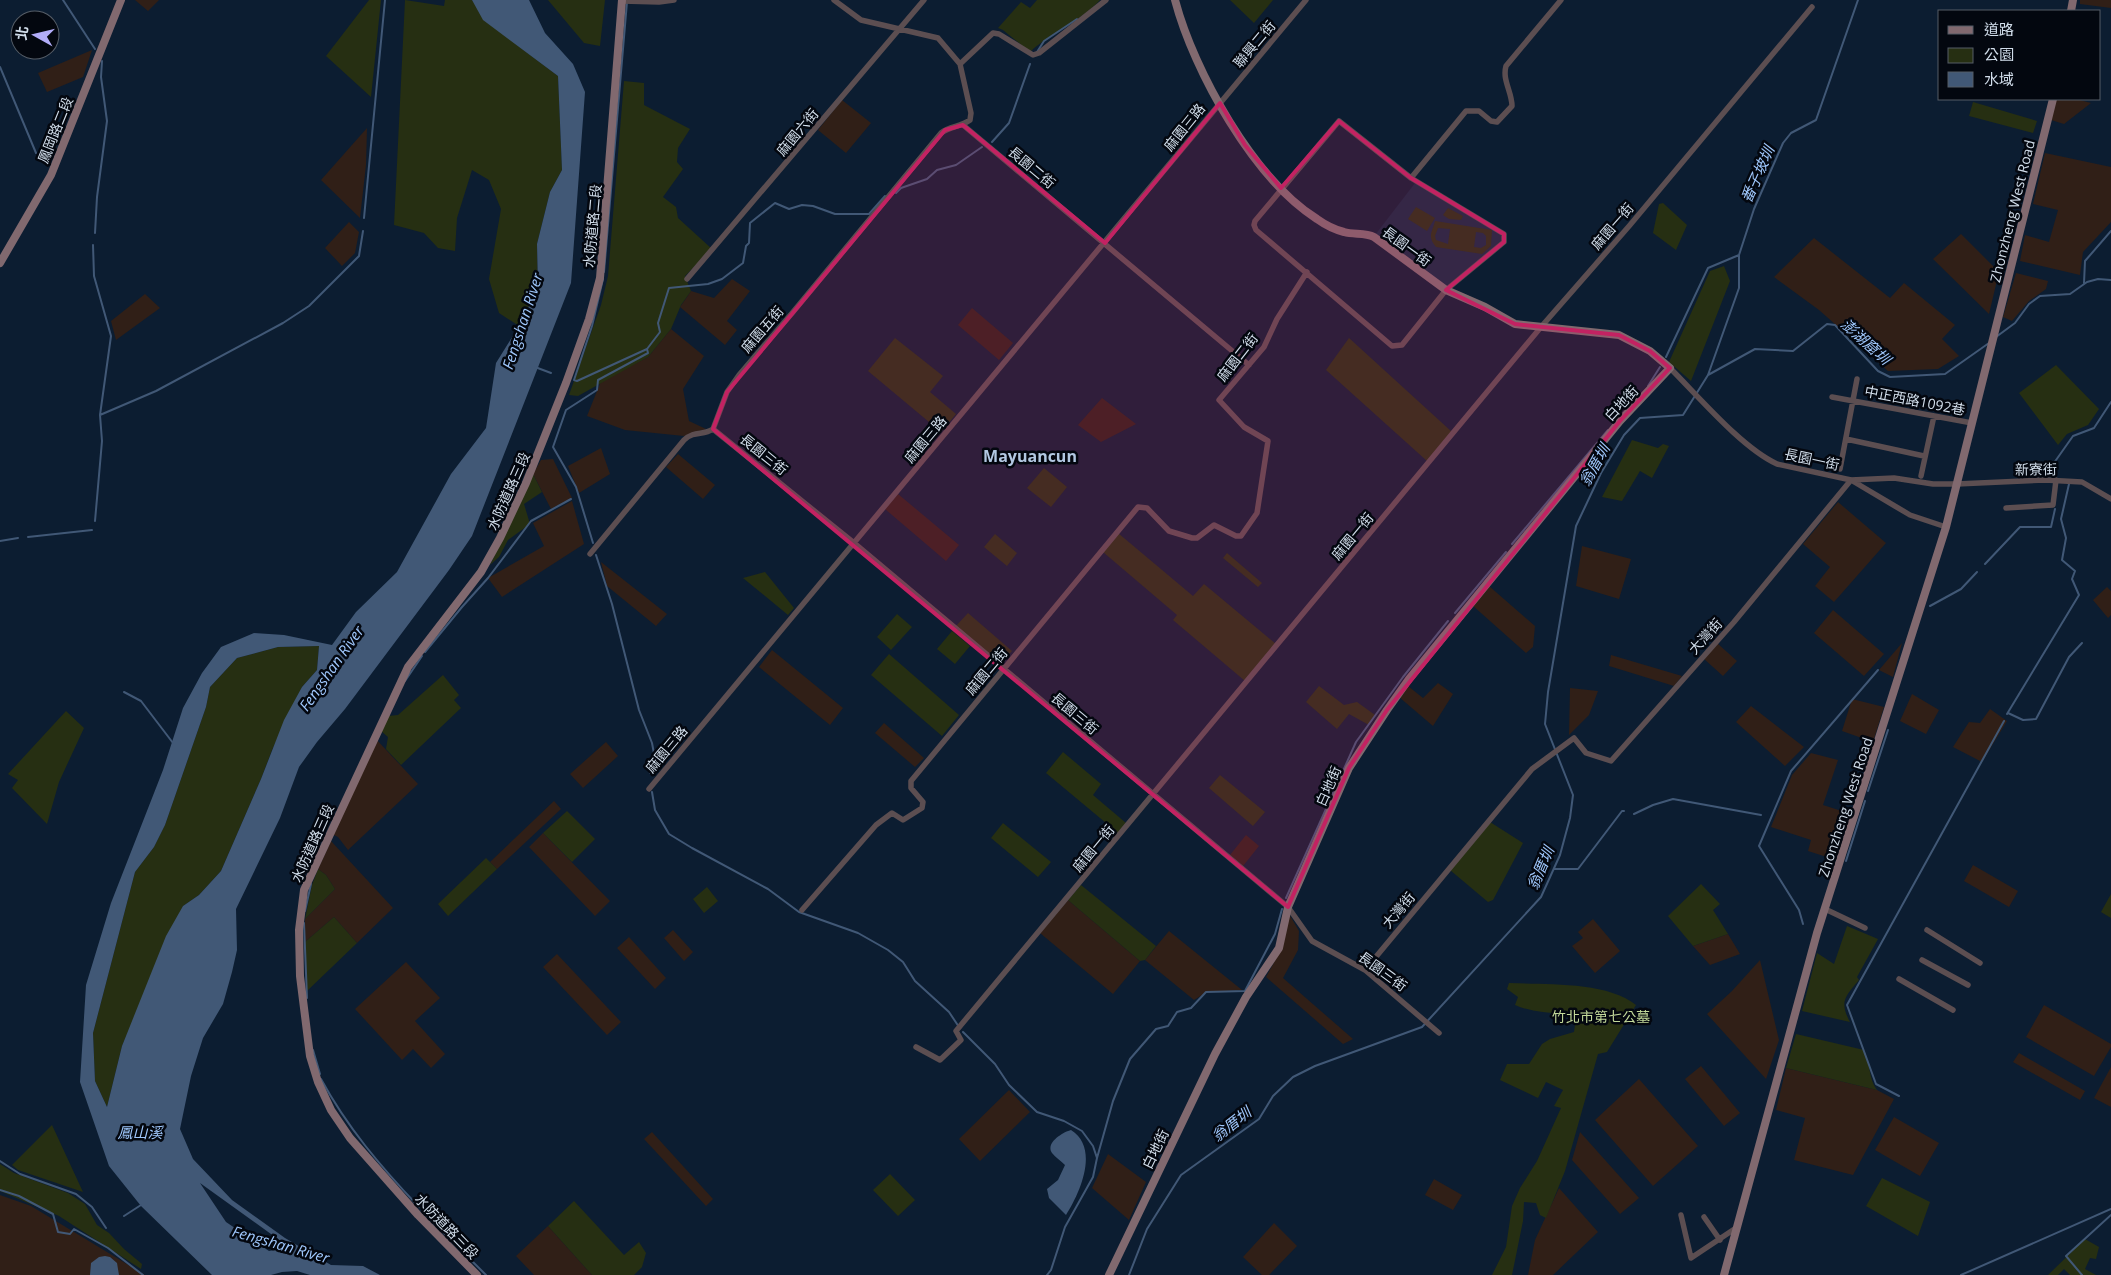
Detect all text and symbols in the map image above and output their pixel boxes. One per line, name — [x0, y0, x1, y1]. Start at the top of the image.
north arrow — [10, 10, 60, 60]
legend — [1938, 10, 2101, 100]
street label: 聯興二街 — [1229, 16, 1279, 72]
text: 道路 — [1984, 19, 2014, 39]
text: 北 — [11, 25, 32, 41]
text: 公園 — [1984, 44, 2014, 64]
text: 水域 — [1984, 69, 2014, 89]
street label: 鳳岡路二段 — [33, 94, 77, 166]
street label: 麻園三路 — [1159, 99, 1209, 155]
street label: 麻園六街 — [772, 104, 822, 160]
street label: Zhonzheng West Road — [1985, 138, 2039, 284]
water label: 番子坡圳 — [1736, 141, 1779, 205]
street label: 長園二街 — [1004, 142, 1060, 192]
street label: 水防道路二段 — [579, 183, 605, 269]
street label: 麻園一街 — [1586, 199, 1638, 253]
street label: 長園一街 — [1379, 222, 1435, 270]
water label: Fengshan River — [497, 269, 547, 372]
street label: 麻園五街 — [736, 302, 788, 356]
water label: 澎湖窟圳 — [1837, 313, 1896, 370]
street label: 麻園二街 — [1212, 329, 1262, 385]
street label: 白地街 — [1600, 381, 1642, 425]
street label: 中正西路1092巷 — [1863, 381, 1967, 419]
street label: 麻園三路 — [900, 411, 950, 467]
street label: 長園三街 — [736, 429, 792, 479]
water label: 翁厝圳 — [1574, 439, 1615, 490]
street label: 長園一街 — [1783, 444, 1841, 474]
district label: Mayuancun — [983, 445, 1077, 467]
street label: 水防道路三段 — [482, 449, 534, 533]
street label: 新寮街 — [2015, 459, 2057, 479]
street label: 麻園一街 — [1327, 508, 1377, 564]
street label: 大灣街 — [1684, 614, 1726, 658]
water label: Fengshan River — [294, 620, 368, 715]
street label: 麻園二街 — [961, 643, 1011, 699]
street label: 長園三街 — [1047, 688, 1103, 738]
street label: 麻園三路 — [641, 721, 691, 777]
street label: Zhonzheng West Road — [1813, 735, 1877, 879]
street label: 白地街 — [1311, 763, 1345, 809]
street label: 水防道路三段 — [286, 801, 338, 885]
street label: 麻園一街 — [1068, 820, 1118, 876]
water label: 翁厝圳 — [1522, 842, 1559, 893]
street label: 大灣街 — [1377, 888, 1419, 932]
street label: 長園三街 — [1355, 947, 1411, 995]
park label: 竹北市第七公墓 — [1552, 1007, 1650, 1026]
water label: 翁厝圳 — [1207, 1101, 1256, 1146]
water label: 鳳山溪 — [117, 1122, 164, 1142]
street label: 白地街 — [1137, 1126, 1173, 1172]
street label: 水防道路三段 — [411, 1189, 483, 1263]
water label: Fengshan River — [230, 1221, 333, 1268]

